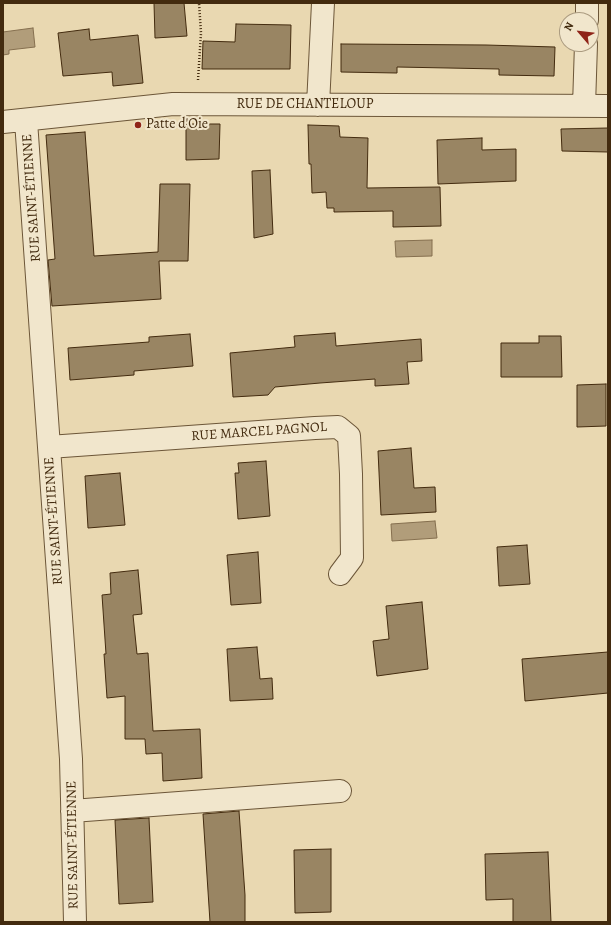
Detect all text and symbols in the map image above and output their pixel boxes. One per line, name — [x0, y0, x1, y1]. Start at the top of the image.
north arrow — [559, 12, 599, 52]
text: N — [560, 20, 577, 34]
street label: RUE DE CHANTELOUP — [237, 97, 373, 113]
place label: Patte d'Oie — [146, 117, 208, 133]
marker: Patte d'Oie — [133, 120, 143, 130]
street label: RUE SAINT-ÉTIENNE — [19, 133, 45, 263]
street label: RUE MARCEL PAGNOL — [191, 419, 327, 445]
street label: RUE SAINT-ÉTIENNE — [41, 456, 67, 586]
street label: RUE SAINT-ÉTIENNE — [63, 781, 83, 909]

